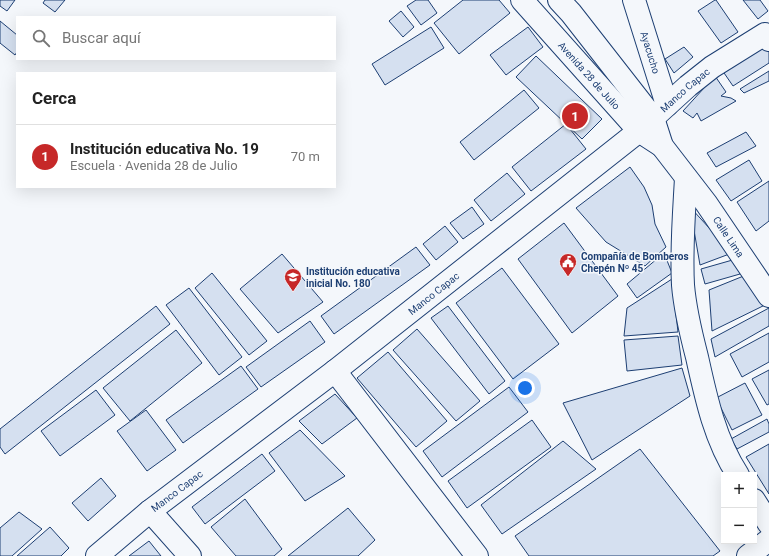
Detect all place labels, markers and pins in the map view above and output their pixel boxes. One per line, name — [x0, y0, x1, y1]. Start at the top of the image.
pin: 1 — [562, 101, 588, 131]
place label: Compañía de Bomberos Chepén Nº 45 — [581, 251, 689, 274]
public building icon: Compañía de Bomberos Chepén Nº 45 — [558, 252, 578, 277]
place label: Institución educativa inicial No. 180 — [306, 266, 400, 289]
school or university icon: Institución educativa inicial No. 180 — [283, 267, 303, 292]

